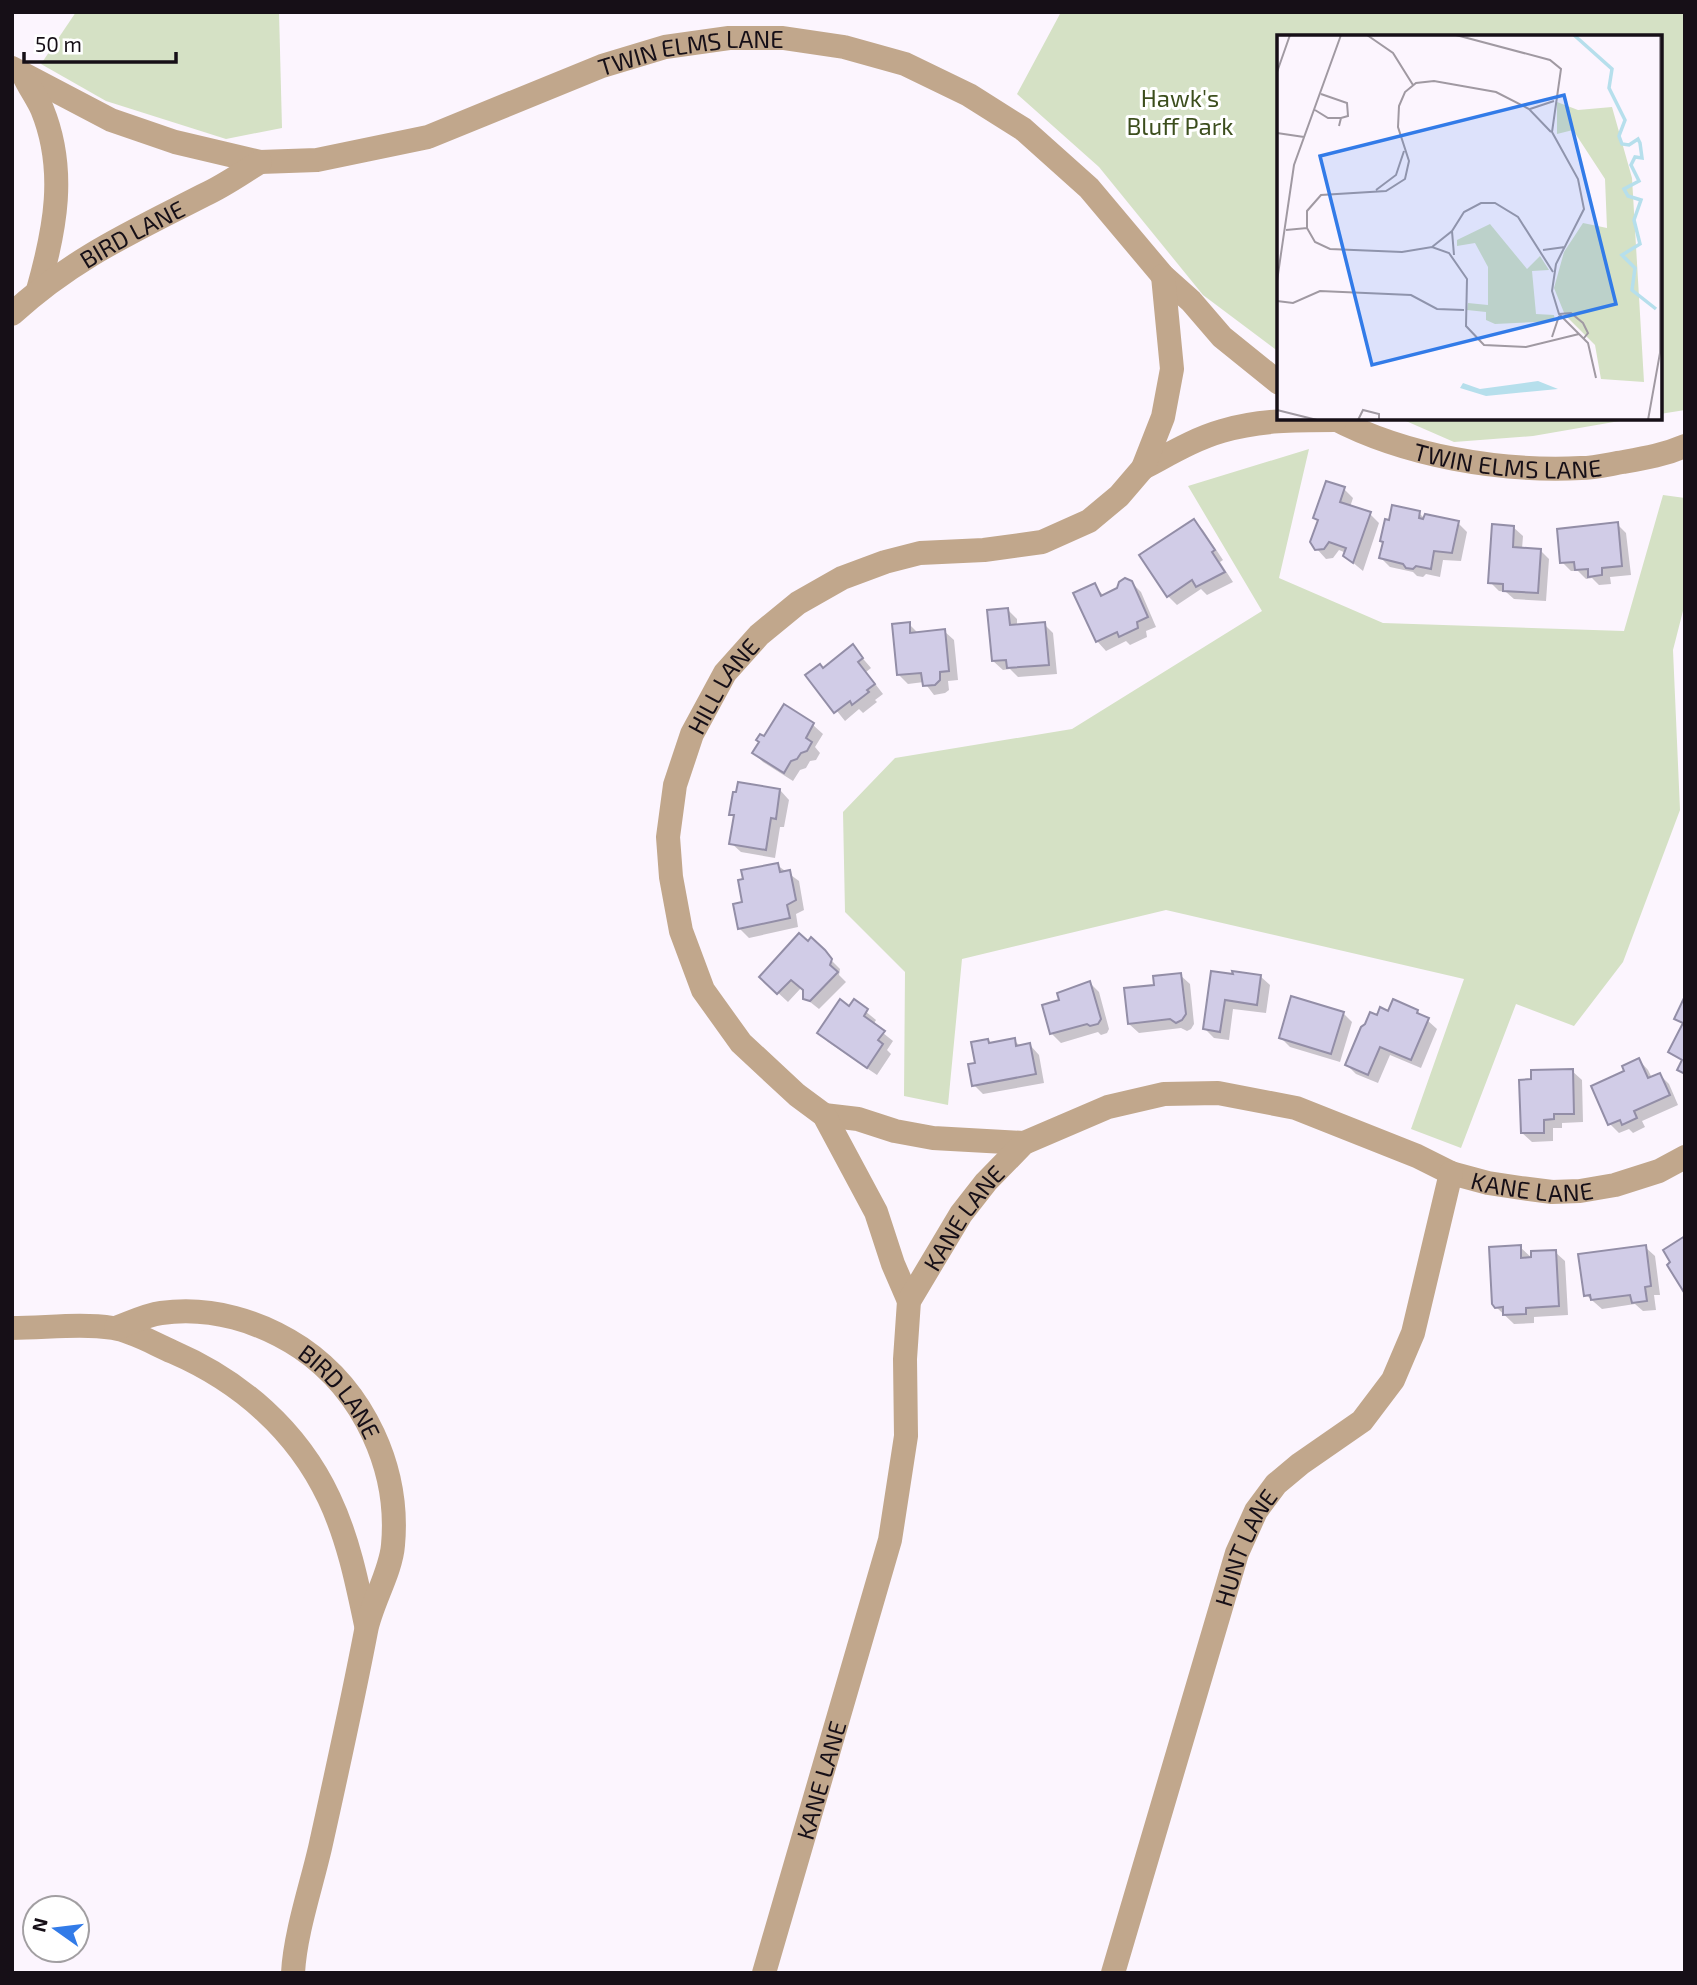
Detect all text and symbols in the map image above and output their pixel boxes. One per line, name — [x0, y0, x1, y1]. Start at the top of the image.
scale bar — [24, 21, 177, 65]
street label: TWIN ELMS LANE — [594, 24, 784, 81]
text: 50 m — [35, 31, 82, 56]
inset map — [1277, 35, 1662, 420]
park label: Hawk's Bluff Park — [1126, 83, 1234, 140]
street label: BIRD LANE — [74, 193, 189, 273]
street label: TWIN ELMS LANE — [1411, 436, 1603, 483]
street label: HILL LANE — [681, 631, 764, 739]
street label: KANE LANE — [916, 1158, 1010, 1275]
street label: KANE LANE — [1468, 1165, 1595, 1207]
street label: BIRD LANE — [294, 1337, 388, 1443]
street label: HUNT LANE — [1208, 1483, 1282, 1609]
street label: KANE LANE — [789, 1717, 851, 1843]
north arrow — [21, 1894, 91, 1964]
text: N — [26, 1915, 52, 1934]

